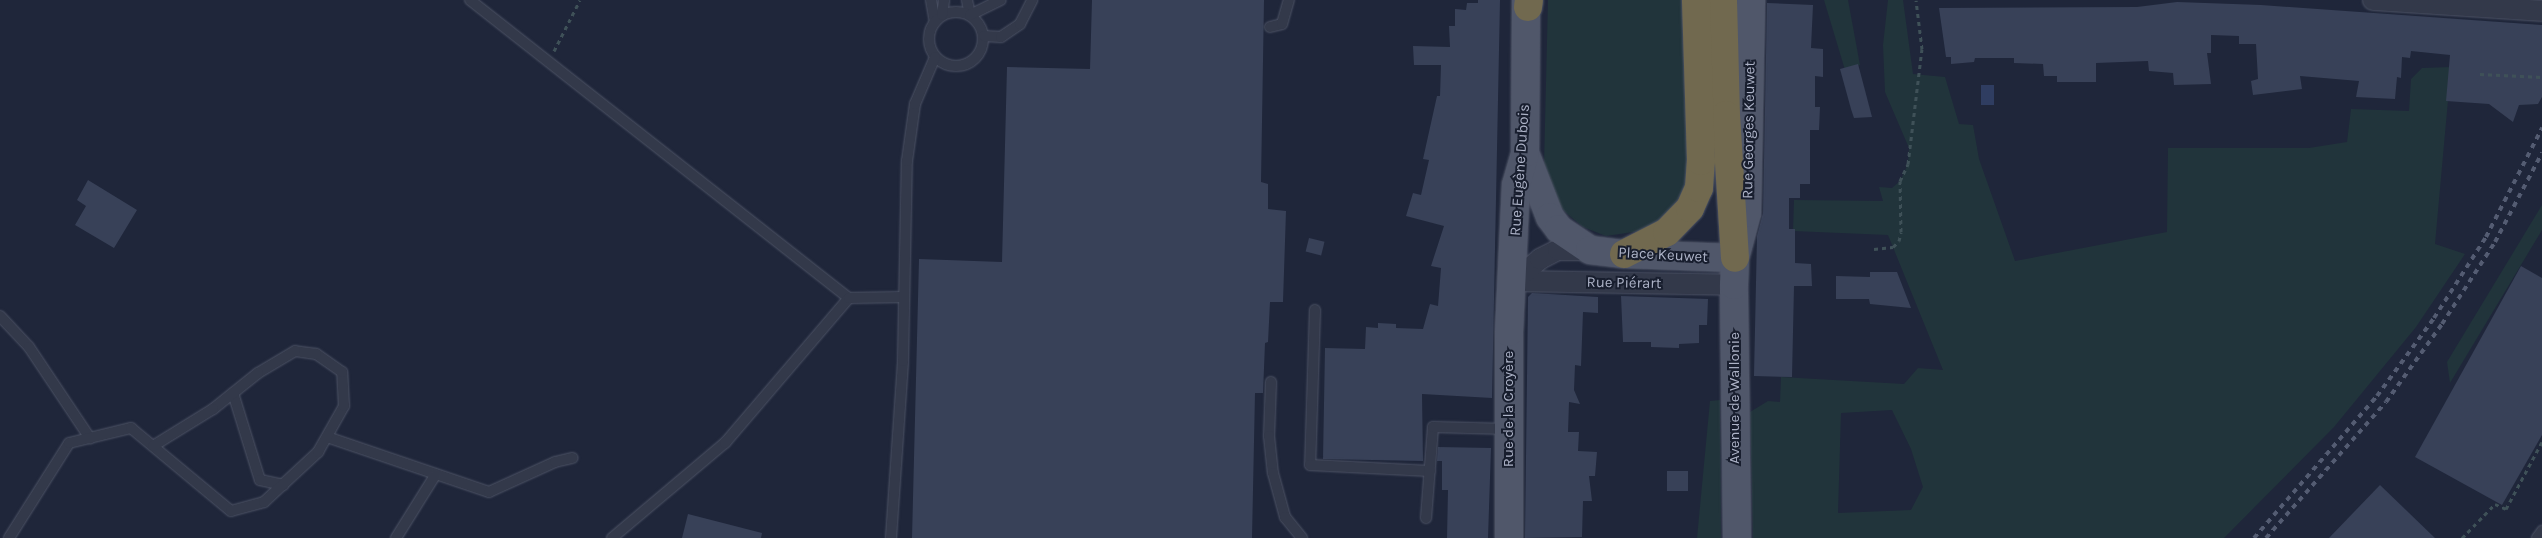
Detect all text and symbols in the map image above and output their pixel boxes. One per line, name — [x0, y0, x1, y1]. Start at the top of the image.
street label: Rue Georges Keuwet — [1739, 61, 1759, 199]
street label: Rue Eugène Dubois — [1506, 104, 1534, 236]
street label: Place Keuwet — [1618, 244, 1708, 266]
street label: Rue Piérart — [1586, 273, 1662, 293]
street label: Avenue de Wallonie — [1726, 332, 1744, 464]
street label: Rue de la Croyère — [1500, 351, 1518, 467]

